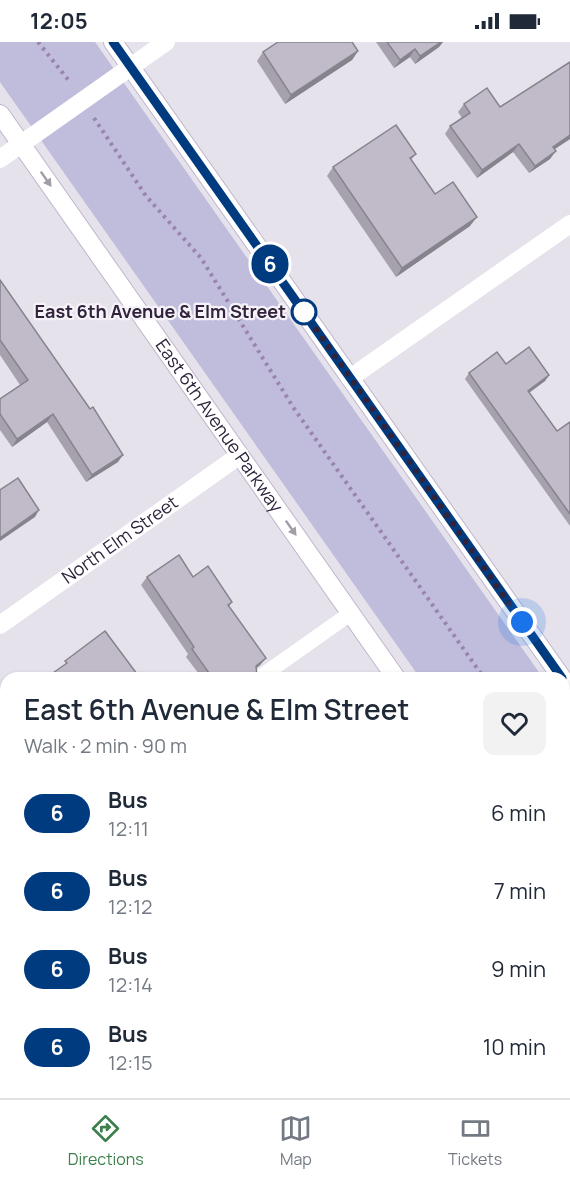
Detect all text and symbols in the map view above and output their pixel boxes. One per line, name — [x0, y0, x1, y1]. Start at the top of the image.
text: 12:05 — [30, 6, 88, 36]
one-way arrow — [40, 171, 52, 187]
line badge: 6 — [250, 244, 290, 284]
text: 6 — [263, 250, 277, 278]
place label: East 6th Avenue & Elm Street — [35, 299, 286, 323]
marker: East 6th Avenue & Elm Street — [291, 299, 317, 325]
street label: East 6th Avenue Parkway — [151, 334, 289, 517]
street label: North Elm Street — [56, 490, 182, 589]
one-way arrow — [285, 520, 296, 536]
your location — [507, 607, 537, 637]
text: East 6th Avenue & Elm Street — [24, 690, 409, 728]
button: heart — [483, 692, 546, 755]
text: Walk · 2 min · 90 m — [24, 732, 187, 759]
text: Bus — [108, 785, 148, 815]
text: 6 min — [491, 798, 546, 828]
text: 6 — [50, 799, 64, 827]
text: 12:11 — [108, 815, 149, 842]
text: Bus — [108, 863, 148, 893]
text: 7 min — [494, 876, 546, 906]
text: 6 — [50, 877, 64, 905]
text: 12:12 — [108, 893, 152, 920]
text: Bus — [108, 941, 148, 971]
text: 9 min — [491, 954, 546, 984]
text: 6 — [50, 955, 64, 983]
text: 12:14 — [108, 971, 153, 998]
text: Bus — [108, 1019, 148, 1049]
text: 10 min — [483, 1032, 546, 1062]
text: 6 — [50, 1033, 64, 1061]
text: 12:15 — [108, 1049, 153, 1076]
tab: Directions — [68, 1112, 144, 1170]
tab: Map — [279, 1112, 312, 1170]
tab: Tickets — [448, 1112, 502, 1170]

